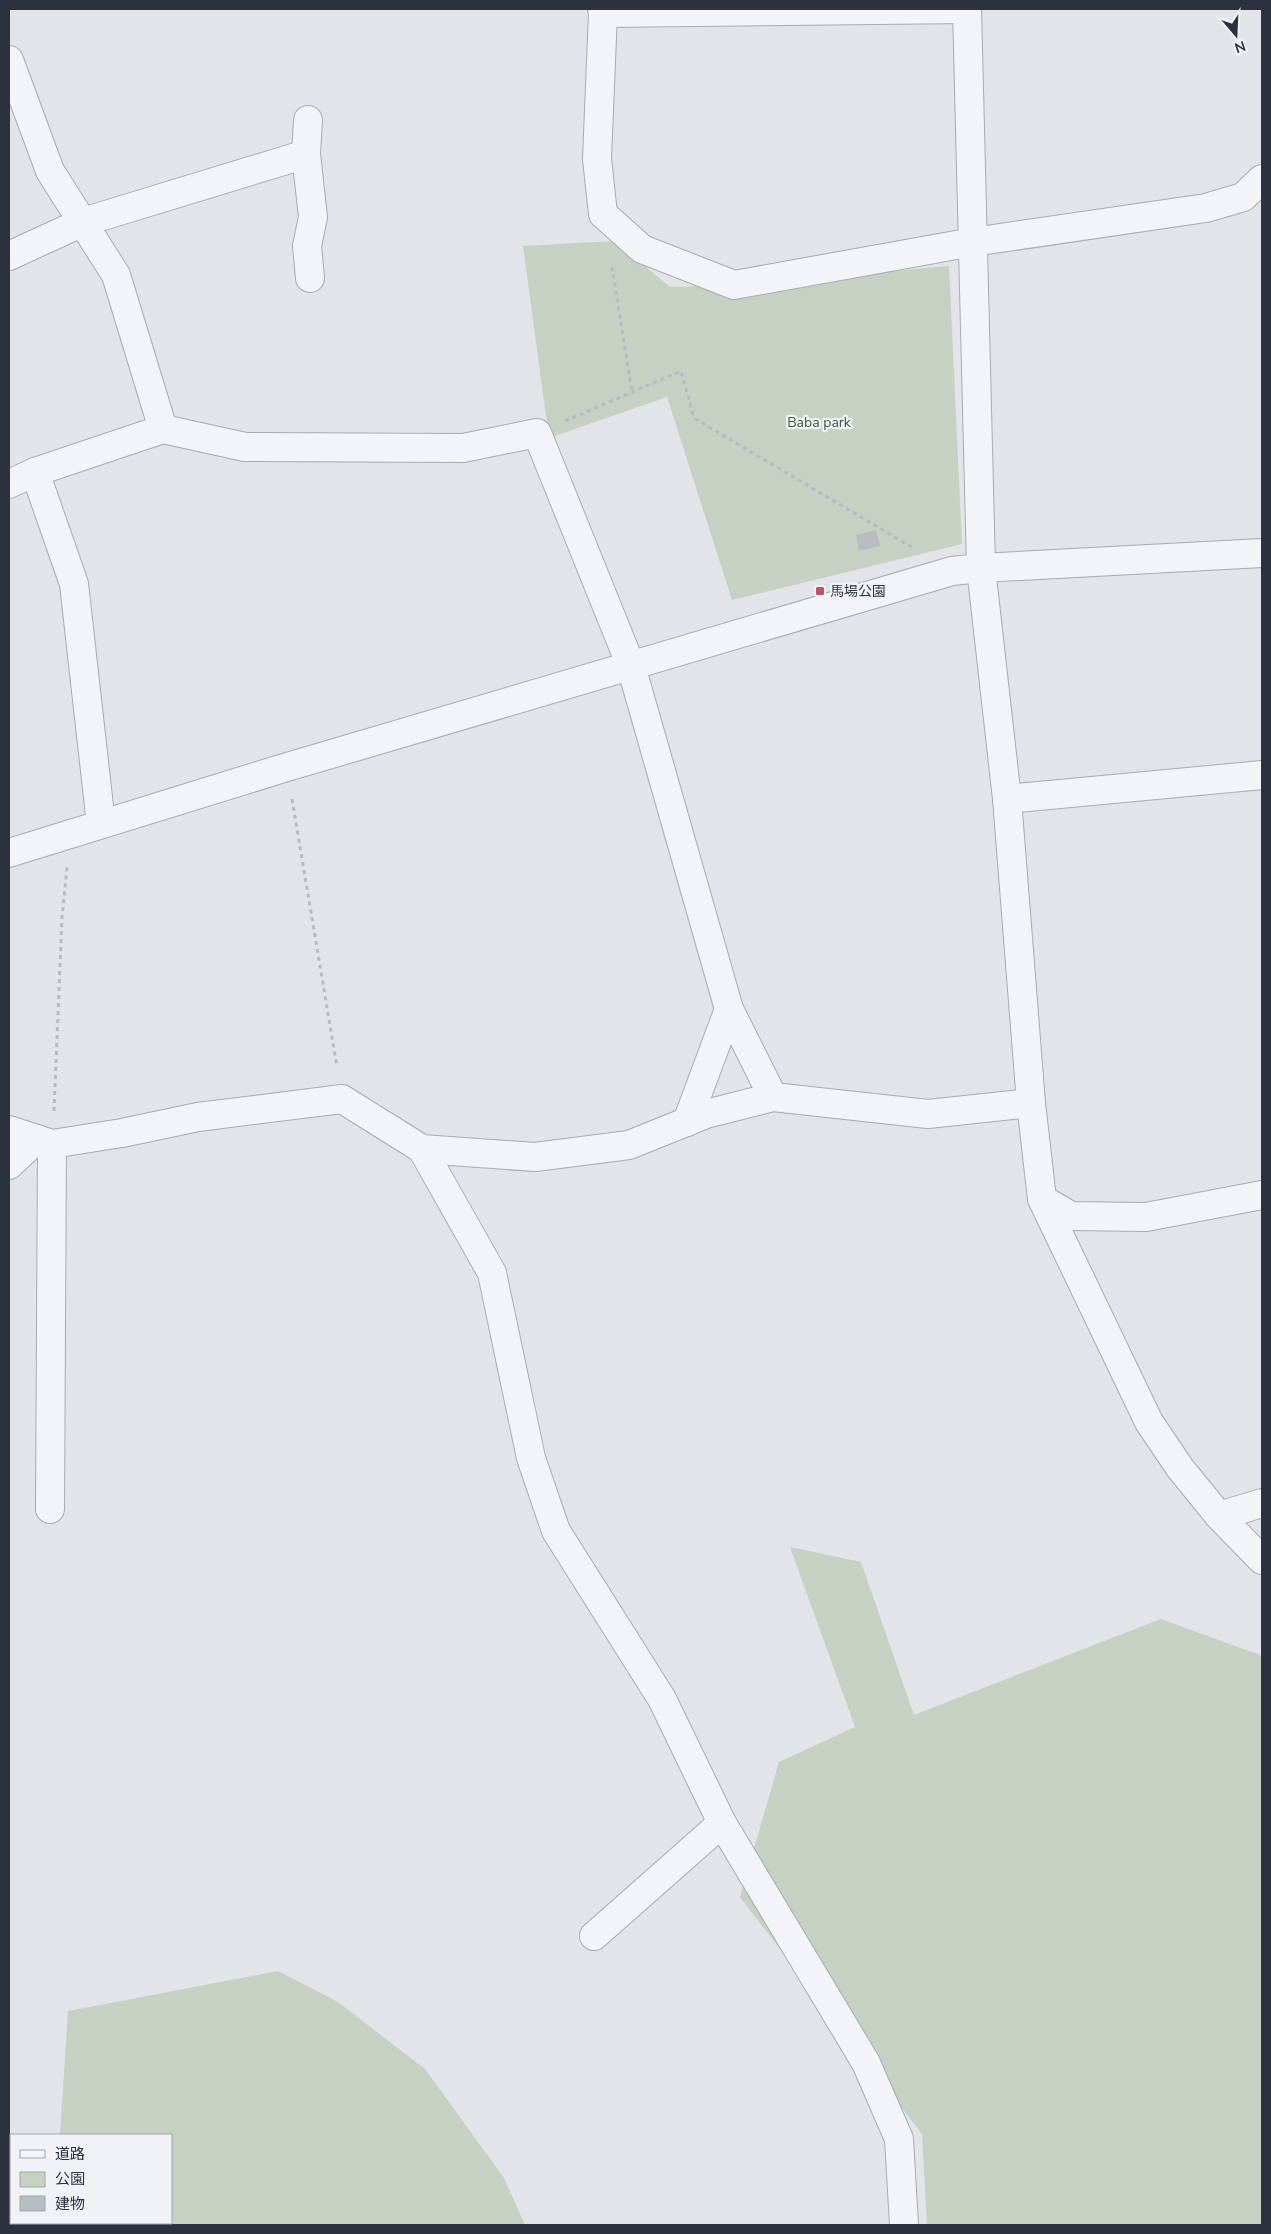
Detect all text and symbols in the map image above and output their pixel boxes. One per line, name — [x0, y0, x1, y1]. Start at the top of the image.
north arrow — [1211, 10, 1261, 60]
text: N — [1232, 36, 1248, 58]
park label: Baba park — [787, 413, 852, 432]
place label: 馬場公園 — [830, 582, 886, 601]
marker: 馬場公園 — [814, 585, 826, 597]
legend — [10, 2134, 172, 2224]
text: 道路 — [55, 2144, 85, 2164]
text: 公園 — [55, 2169, 85, 2189]
text: 建物 — [55, 2194, 85, 2214]

